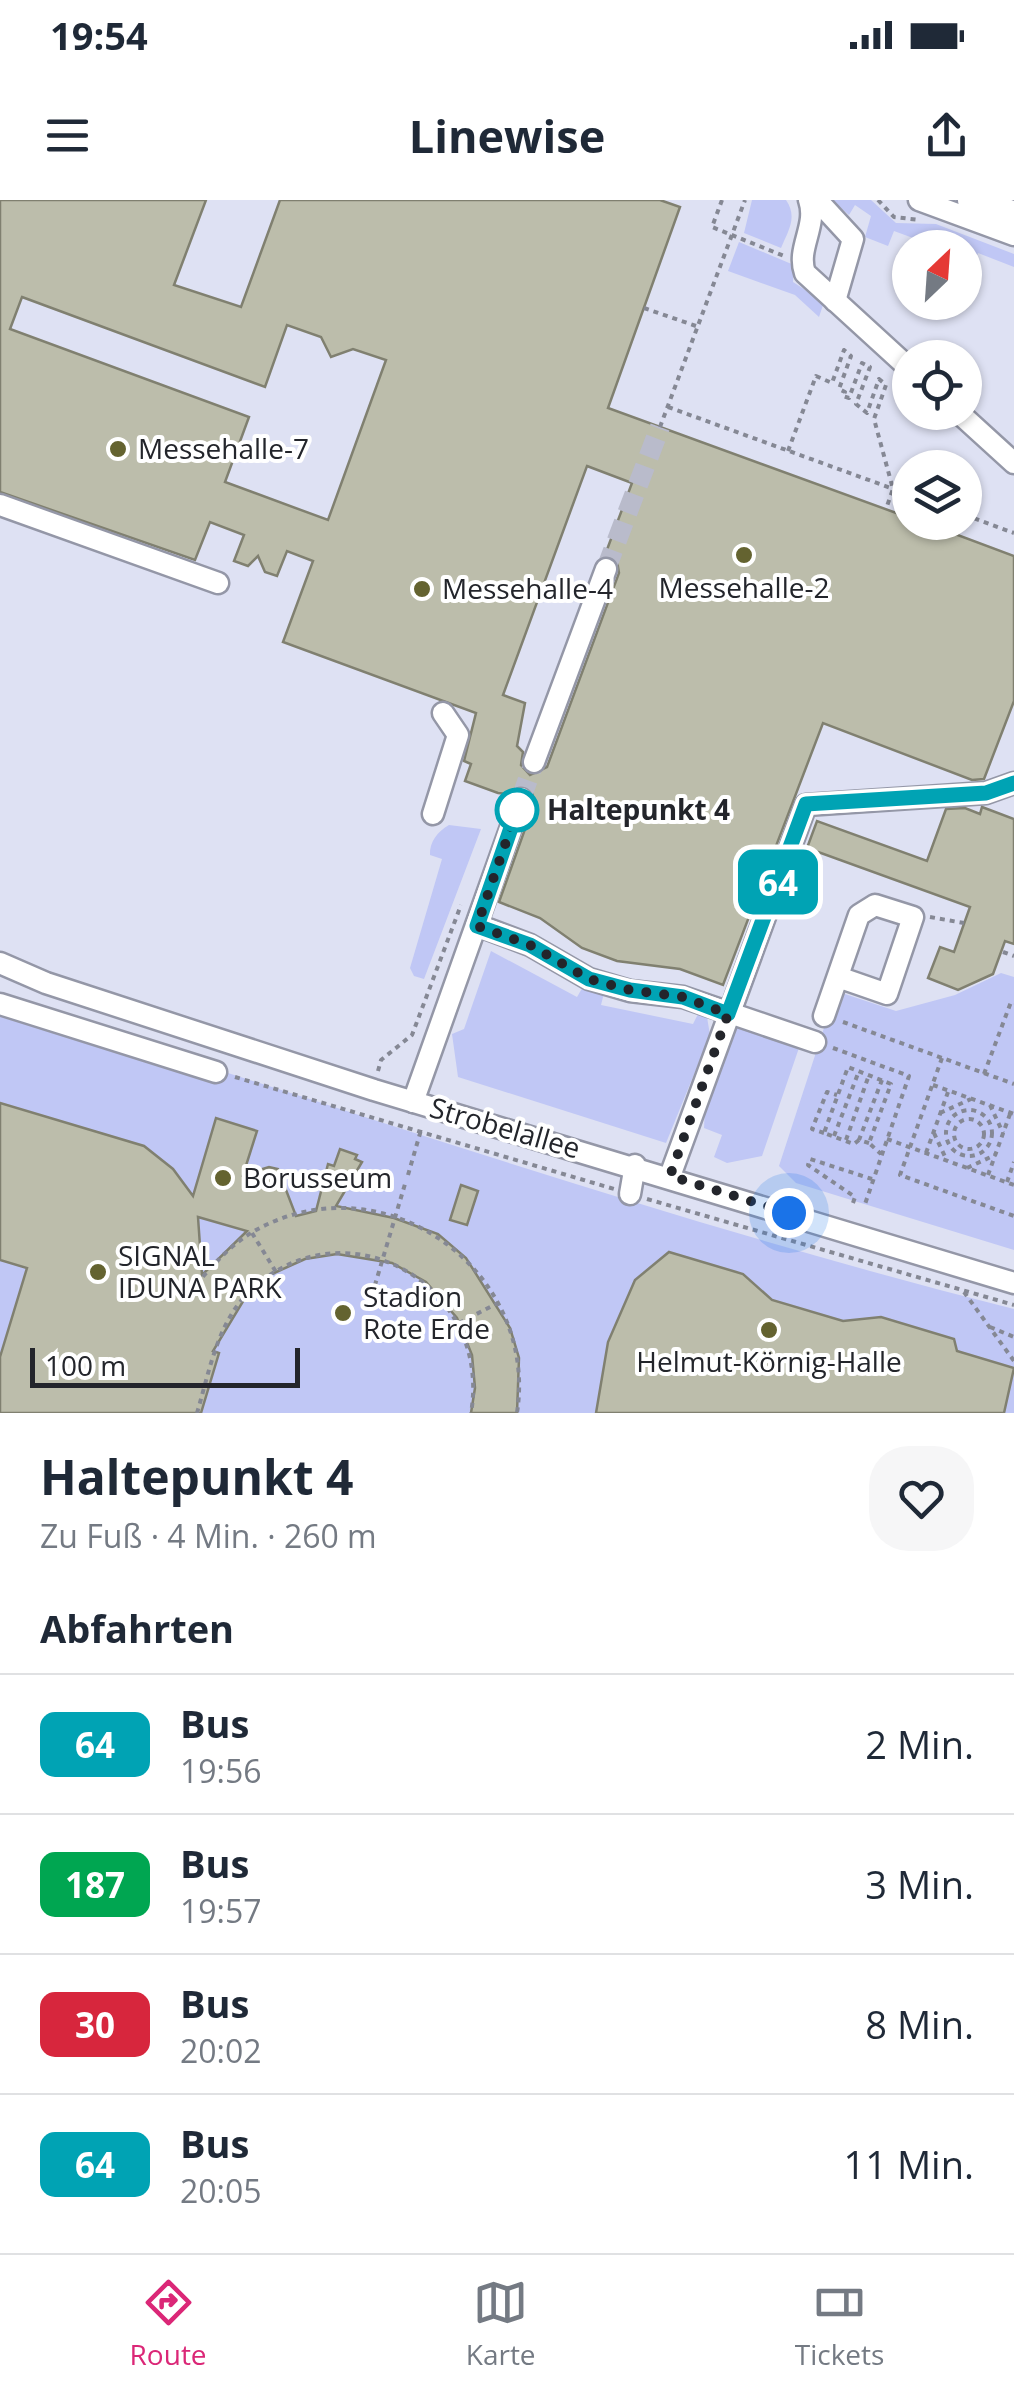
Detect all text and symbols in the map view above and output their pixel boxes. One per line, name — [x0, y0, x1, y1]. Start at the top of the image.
text: 19:54 — [50, 9, 148, 61]
text: Linewise — [409, 105, 605, 166]
icon: menu — [40, 108, 95, 163]
icon: share — [919, 108, 974, 163]
north arrow — [892, 230, 982, 320]
map controls — [892, 230, 982, 540]
button: locate — [892, 340, 982, 430]
place label: Messehalle-7 — [138, 429, 309, 467]
marker: Messehalle-7 — [107, 438, 129, 460]
button: layers — [892, 450, 982, 540]
marker: Messehalle-2 — [733, 544, 755, 566]
place label: Messehalle-2 — [659, 568, 829, 606]
place label: Messehalle-4 — [442, 569, 613, 607]
marker: Messehalle-4 — [411, 578, 433, 600]
marker: Haltepunkt 4 — [496, 789, 538, 831]
place label: Haltepunkt 4 — [547, 790, 730, 828]
line badge: 64 — [733, 850, 823, 914]
text: 64 — [758, 859, 798, 906]
street label: Strobelallee — [426, 1087, 585, 1167]
place label: Borusseum — [243, 1158, 392, 1196]
marker: Borusseum — [212, 1167, 234, 1189]
your location — [764, 1188, 814, 1238]
place label: SIGNAL IDUNA PARK — [118, 1236, 282, 1306]
marker: SIGNAL IDUNA PARK — [87, 1261, 109, 1283]
place label: Stadion Rote Erde — [363, 1277, 490, 1347]
marker: Stadion Rote Erde — [332, 1302, 354, 1324]
marker: Helmut-Körnig-Halle — [758, 1319, 780, 1341]
place label: Helmut-Körnig-Halle — [636, 1342, 902, 1380]
scale bar — [30, 1343, 300, 1388]
text: 100 m — [45, 1346, 126, 1384]
text: Haltepunkt 4 — [40, 1444, 354, 1509]
button: heart — [869, 1446, 974, 1551]
text: Zu Fuß · 4 Min. · 260 m — [40, 1514, 377, 1557]
text: Abfahrten — [40, 1602, 234, 1654]
text: Bus — [180, 1697, 249, 1749]
text: 2 Min. — [865, 1718, 974, 1770]
text: 64 — [75, 1721, 115, 1768]
text: 19:56 — [180, 1749, 262, 1792]
text: Bus — [180, 1837, 249, 1889]
text: 3 Min. — [865, 1858, 974, 1910]
text: 187 — [65, 1861, 125, 1908]
text: 19:57 — [180, 1889, 262, 1932]
text: Bus — [180, 1977, 249, 2029]
text: 8 Min. — [865, 1998, 974, 2050]
text: 30 — [75, 2001, 115, 2048]
text: 20:02 — [180, 2029, 262, 2072]
text: Bus — [180, 2117, 249, 2169]
text: 11 Min. — [844, 2138, 974, 2190]
text: 64 — [75, 2141, 115, 2188]
text: 20:05 — [180, 2169, 262, 2212]
tab: Route — [130, 2275, 207, 2373]
tab: Karte — [466, 2275, 536, 2373]
tab: Tickets — [795, 2275, 884, 2373]

